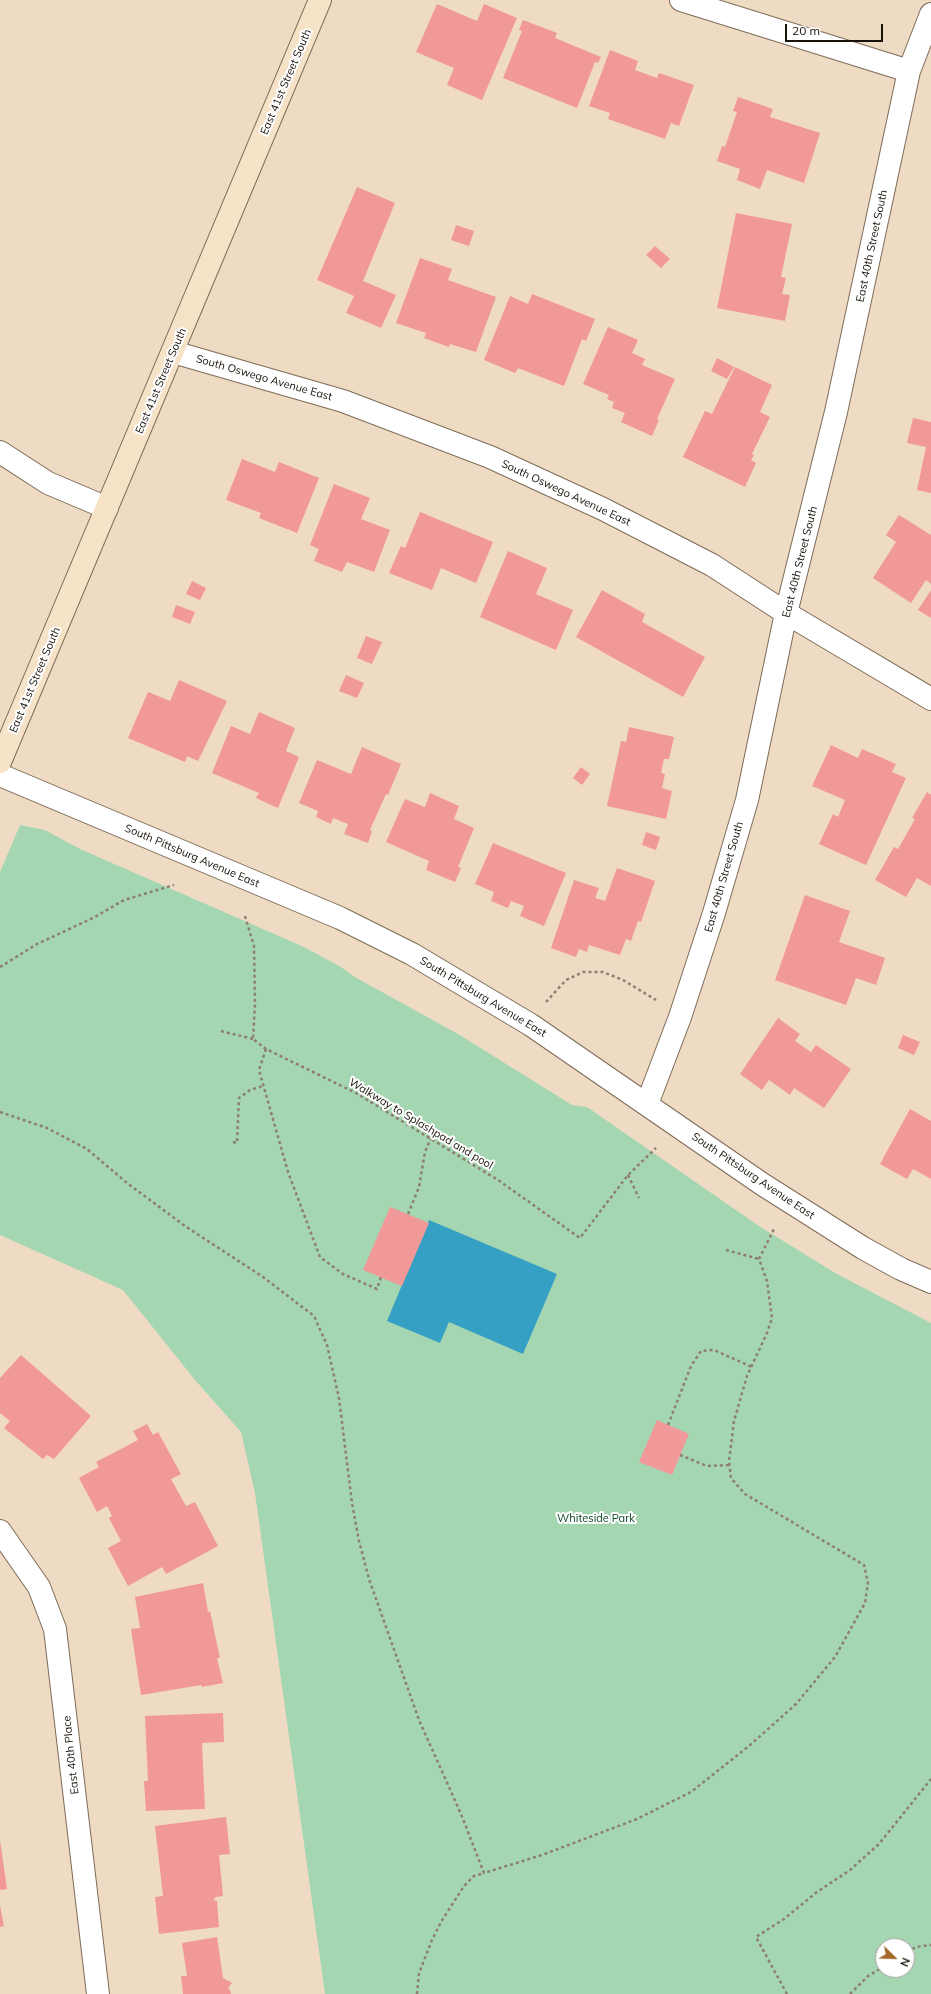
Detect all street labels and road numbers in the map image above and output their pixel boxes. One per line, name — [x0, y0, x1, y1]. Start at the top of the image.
street label: East 41st Street South — [258, 27, 314, 137]
street label: East 40th Street South — [854, 189, 890, 303]
street label: East 41st Street South — [133, 326, 189, 436]
street label: South Oswego Avenue East — [194, 352, 334, 404]
street label: South Oswego Avenue East — [499, 457, 633, 529]
street label: East 40th Street South — [780, 505, 820, 619]
street label: East 41st Street South — [7, 625, 63, 735]
street label: East 40th Street South — [702, 820, 746, 934]
street label: South Pittsburg Avenue East — [123, 822, 261, 890]
street label: South Pittsburg Avenue East — [417, 954, 549, 1040]
street label: Walkway to Splashpad and pool — [347, 1076, 495, 1172]
street label: South Pittsburg Avenue East — [689, 1130, 817, 1222]
street label: East 40th Place — [60, 1715, 82, 1795]

